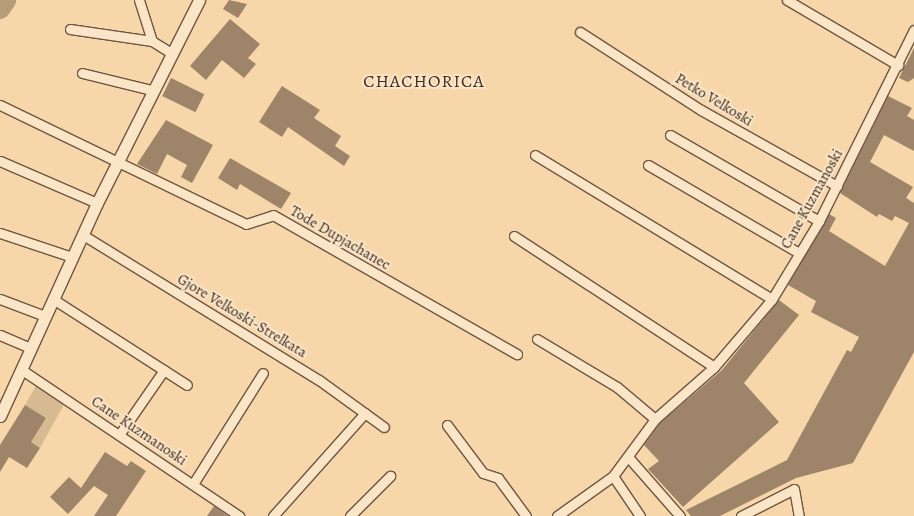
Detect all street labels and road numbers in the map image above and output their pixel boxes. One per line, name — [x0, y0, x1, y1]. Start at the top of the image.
street label: Petko Velkoski — [672, 70, 756, 130]
street label: Cane Kuzmanoski — [777, 146, 847, 252]
street label: Tode Dupjachanec — [287, 202, 393, 274]
street label: Gjore Velkoski-Strelkata — [174, 270, 310, 362]
street label: Cane Kuzmanoski — [88, 392, 190, 470]

